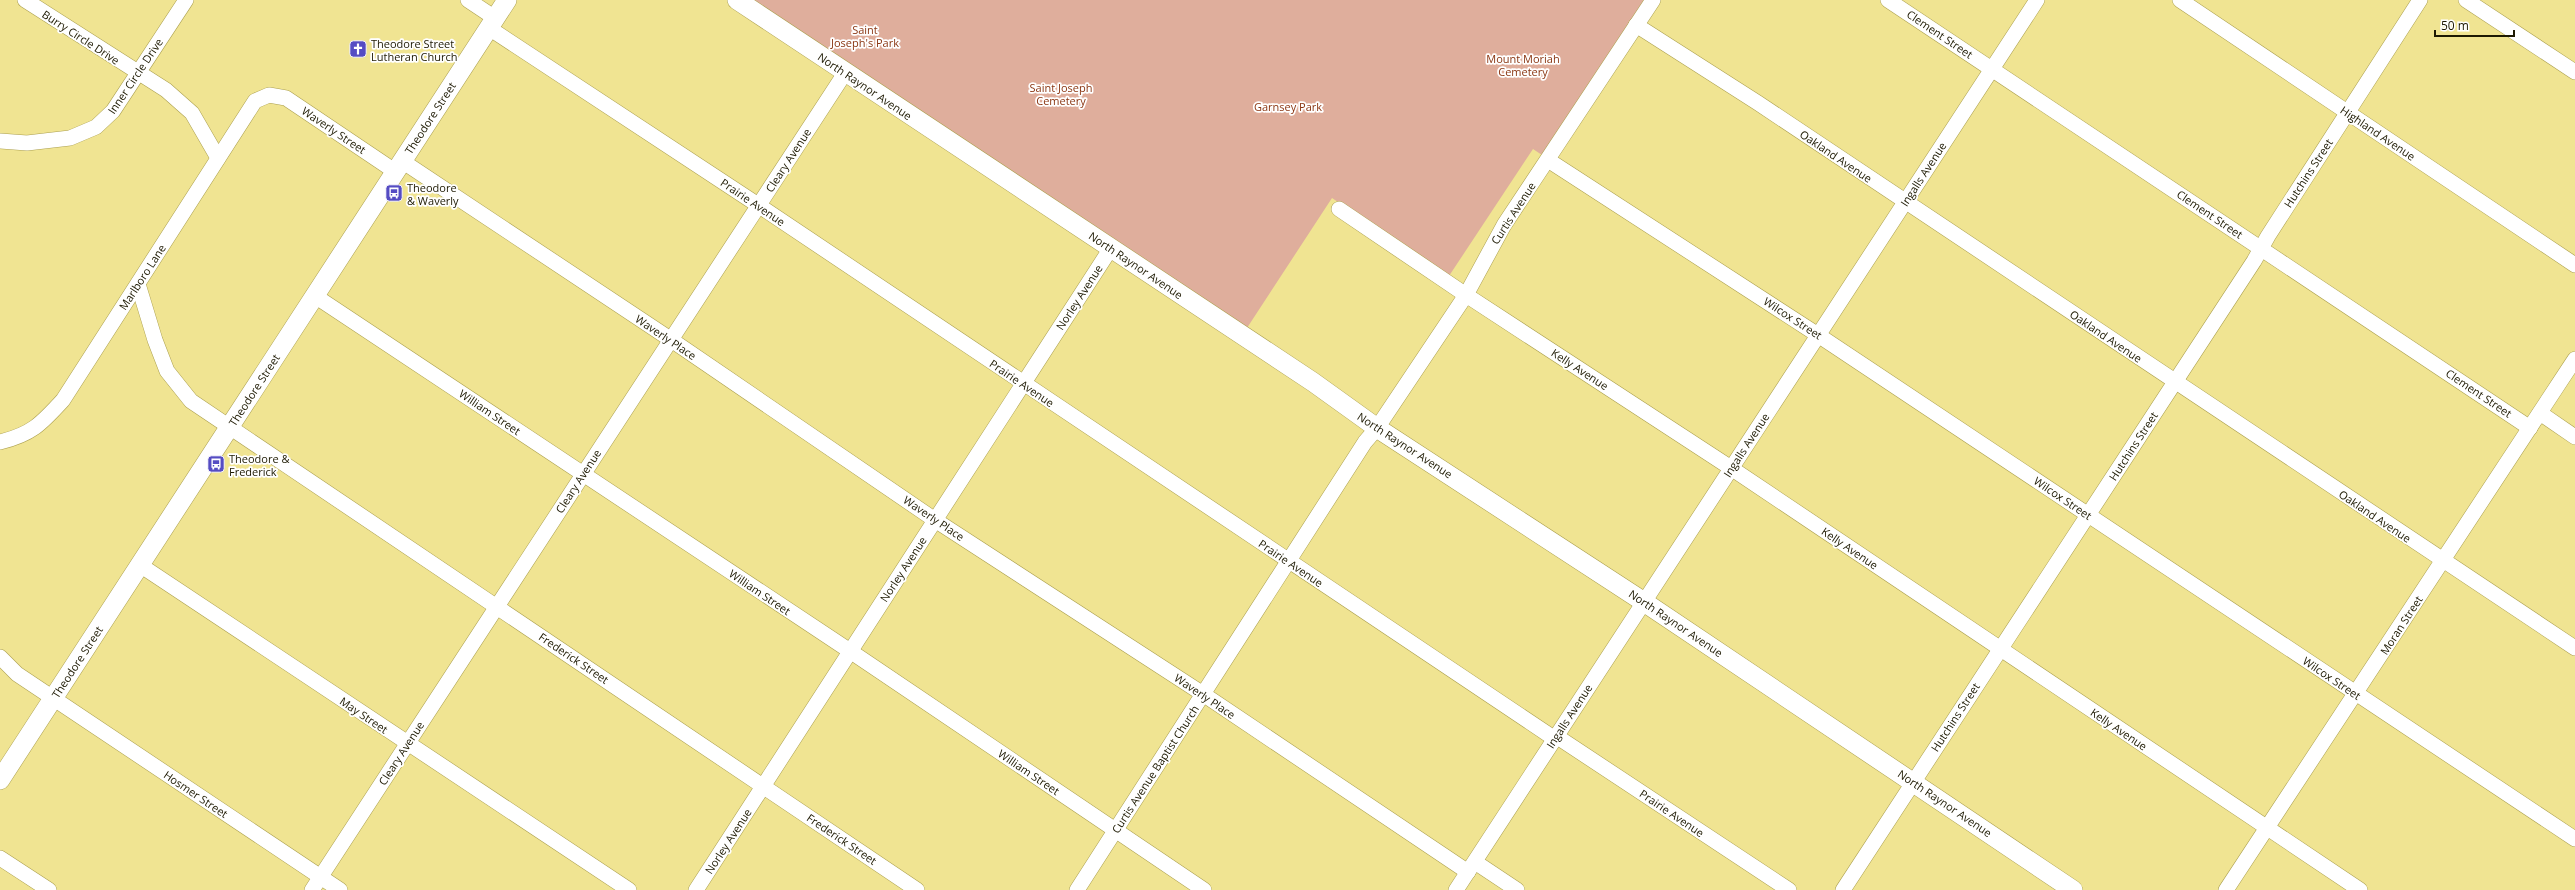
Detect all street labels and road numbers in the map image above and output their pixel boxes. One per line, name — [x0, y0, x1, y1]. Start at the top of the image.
street label: Burry Circle Drive — [39, 6, 123, 68]
street label: Clement Street — [1904, 6, 1976, 62]
street label: Inner Circle Drive — [104, 35, 166, 117]
street label: North Raynor Avenue — [815, 49, 915, 123]
street label: Theodore Street — [401, 79, 459, 157]
street label: Highland Avenue — [2338, 102, 2418, 164]
street label: Waverly Street — [299, 103, 369, 157]
street label: Cleary Avenue — [762, 125, 814, 195]
street label: Oakland Avenue — [1797, 126, 1875, 186]
street label: Hutchins Street — [2280, 136, 2336, 210]
street label: Ingalls Avenue — [1897, 139, 1949, 209]
street label: Prairie Avenue — [718, 175, 788, 229]
street label: Curtis Avenue — [1487, 179, 1539, 247]
street label: Clement Street — [2174, 186, 2246, 242]
street label: North Raynor Avenue — [1086, 228, 1186, 302]
street label: Marlboro Lane — [115, 241, 169, 313]
street label: Norley Avenue — [1052, 261, 1106, 333]
street label: Wilcox Street — [1761, 293, 1825, 343]
street label: Oakland Avenue — [2067, 306, 2145, 366]
street label: Waverly Place — [633, 311, 699, 363]
street label: Kelly Avenue — [1549, 345, 1611, 393]
street label: Theodore Street — [225, 351, 283, 429]
street label: Prairie Avenue — [987, 356, 1057, 410]
street label: Clement Street — [2443, 365, 2515, 421]
street label: William Street — [456, 386, 524, 438]
street label: North Raynor Avenue — [1355, 409, 1455, 481]
street label: Hutchins Street — [2105, 409, 2161, 483]
street label: Ingalls Avenue — [1720, 410, 1772, 480]
street label: Cleary Avenue — [552, 446, 604, 516]
street label: Wilcox Street — [2031, 473, 2095, 523]
street label: Oakland Avenue — [2336, 486, 2414, 546]
street label: Waverly Place — [901, 492, 967, 544]
street label: Kelly Avenue — [1819, 524, 1881, 572]
street label: Norley Avenue — [876, 533, 930, 605]
street label: Prairie Avenue — [1256, 536, 1326, 590]
street label: William Street — [726, 566, 794, 618]
street label: North Raynor Avenue — [1626, 586, 1726, 660]
street label: Moran Street — [2376, 593, 2426, 657]
street label: Theodore Street — [48, 623, 106, 701]
street label: Frederick Street — [536, 629, 612, 687]
street label: Wilcox Street — [2300, 653, 2364, 703]
street label: Waverly Place — [1172, 670, 1238, 722]
street label: Hutchins Street — [1927, 680, 1983, 754]
street label: Ingalls Avenue — [1543, 681, 1595, 751]
street label: May Street — [337, 693, 391, 737]
street label: Curtis Avenue Baptist Church — [1108, 702, 1202, 836]
street label: Kelly Avenue — [2088, 705, 2150, 753]
street label: Cleary Avenue — [375, 718, 427, 788]
street label: William Street — [995, 746, 1063, 798]
street label: North Raynor Avenue — [1895, 766, 1995, 840]
street label: Hosmer Street — [161, 767, 231, 821]
street label: Prairie Avenue — [1637, 786, 1707, 840]
street label: Norley Avenue — [701, 805, 755, 877]
street label: Frederick Street — [804, 810, 880, 868]

